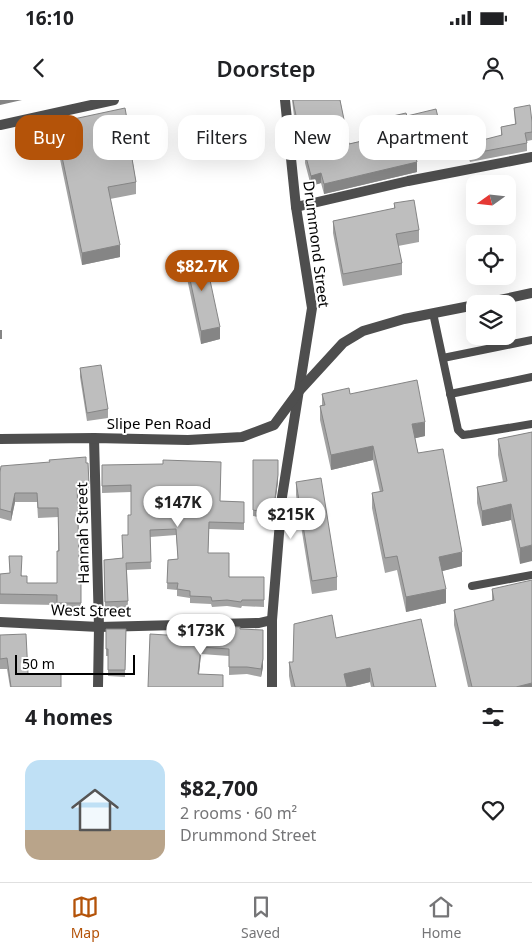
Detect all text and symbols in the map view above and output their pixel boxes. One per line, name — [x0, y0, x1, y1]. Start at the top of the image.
text: 16:10 — [25, 5, 74, 31]
text: Doorstep — [216, 53, 316, 83]
icon: back — [25, 54, 53, 82]
icon: person — [479, 54, 507, 82]
chip: Buy — [15, 115, 83, 160]
chip: Rent — [93, 115, 168, 160]
chip: Filters — [178, 115, 265, 160]
chip: New — [275, 115, 349, 160]
chip: Apartment — [359, 115, 486, 160]
north arrow — [466, 175, 516, 225]
map controls — [466, 175, 516, 345]
street label: Drummond Street — [299, 179, 335, 309]
button: locate — [466, 235, 516, 285]
pin: $82.7K — [161, 250, 243, 292]
text: $82.7K — [176, 255, 228, 277]
button: layers — [466, 295, 516, 345]
street label: Slipe Pen Road — [107, 413, 211, 433]
street label: Hannah Street — [71, 481, 93, 584]
pin: $147K — [143, 486, 213, 528]
text: $147K — [154, 491, 202, 513]
pin: $215K — [256, 498, 326, 540]
text: $215K — [267, 503, 315, 525]
street label: West Street — [51, 599, 132, 621]
pin: $173K — [166, 614, 236, 656]
text: $173K — [177, 619, 225, 641]
scale bar — [15, 652, 135, 675]
text: 50 m — [22, 654, 55, 673]
text: 4 homes — [25, 703, 113, 731]
icon: filters — [479, 703, 507, 731]
text: $82,700 — [180, 774, 258, 802]
icon: home — [65, 780, 125, 840]
icon: heart — [479, 796, 507, 824]
text: 2 rooms · 60 m² — [180, 802, 297, 824]
text: Drummond Street — [180, 824, 316, 846]
tab: Map — [71, 893, 100, 942]
tab: Saved — [241, 893, 280, 942]
tab: Home — [422, 893, 461, 942]

